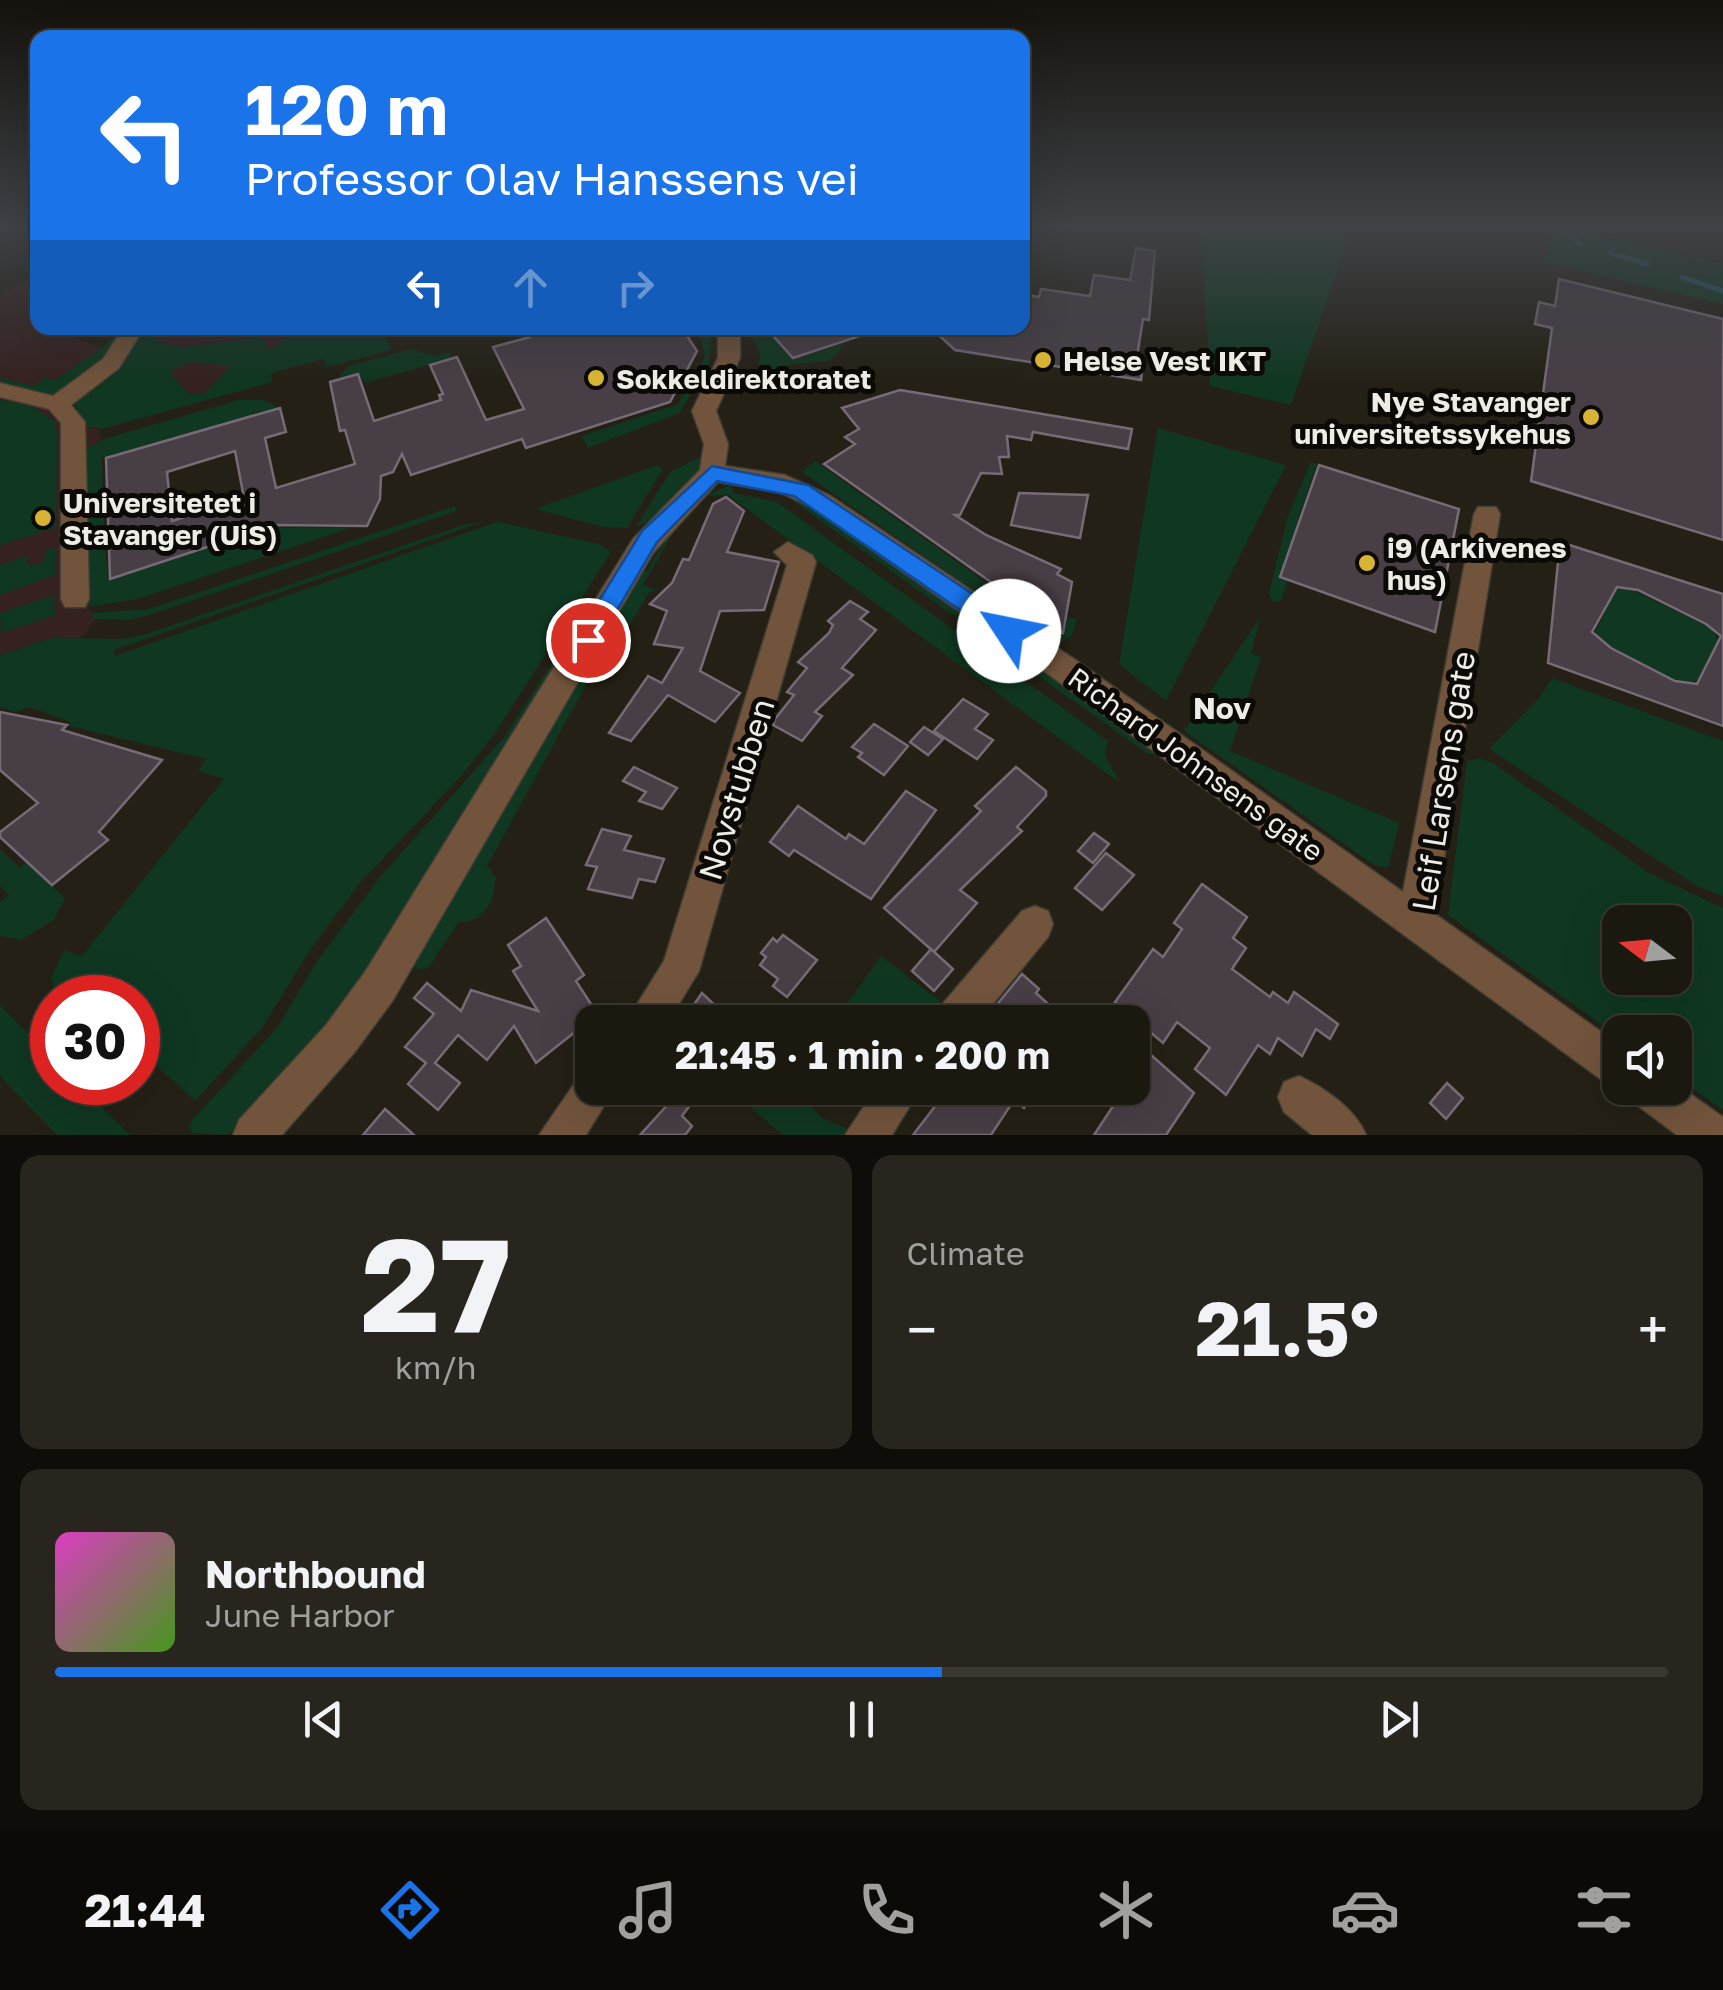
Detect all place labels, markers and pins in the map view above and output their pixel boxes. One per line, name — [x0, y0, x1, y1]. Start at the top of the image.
place label: Helse Vest IKT — [1063, 344, 1266, 377]
marker: Helse Vest IKT — [1032, 349, 1054, 371]
place label: Sokkeldirektoratet — [616, 362, 871, 395]
marker: Sokkeldirektoratet — [585, 367, 607, 389]
place label: Nye Stavanger universitetssykehus — [1295, 385, 1571, 450]
marker: Nye Stavanger universitetssykehus — [1580, 406, 1602, 428]
place label: Universitetet i Stavanger (UiS) — [63, 486, 277, 551]
marker: Universitetet i Stavanger (UiS) — [32, 507, 54, 529]
place label: i9 (Arkivenes hus) — [1387, 531, 1567, 596]
marker: i9 (Arkivenes hus) — [1356, 552, 1378, 574]
pin — [546, 598, 631, 683]

